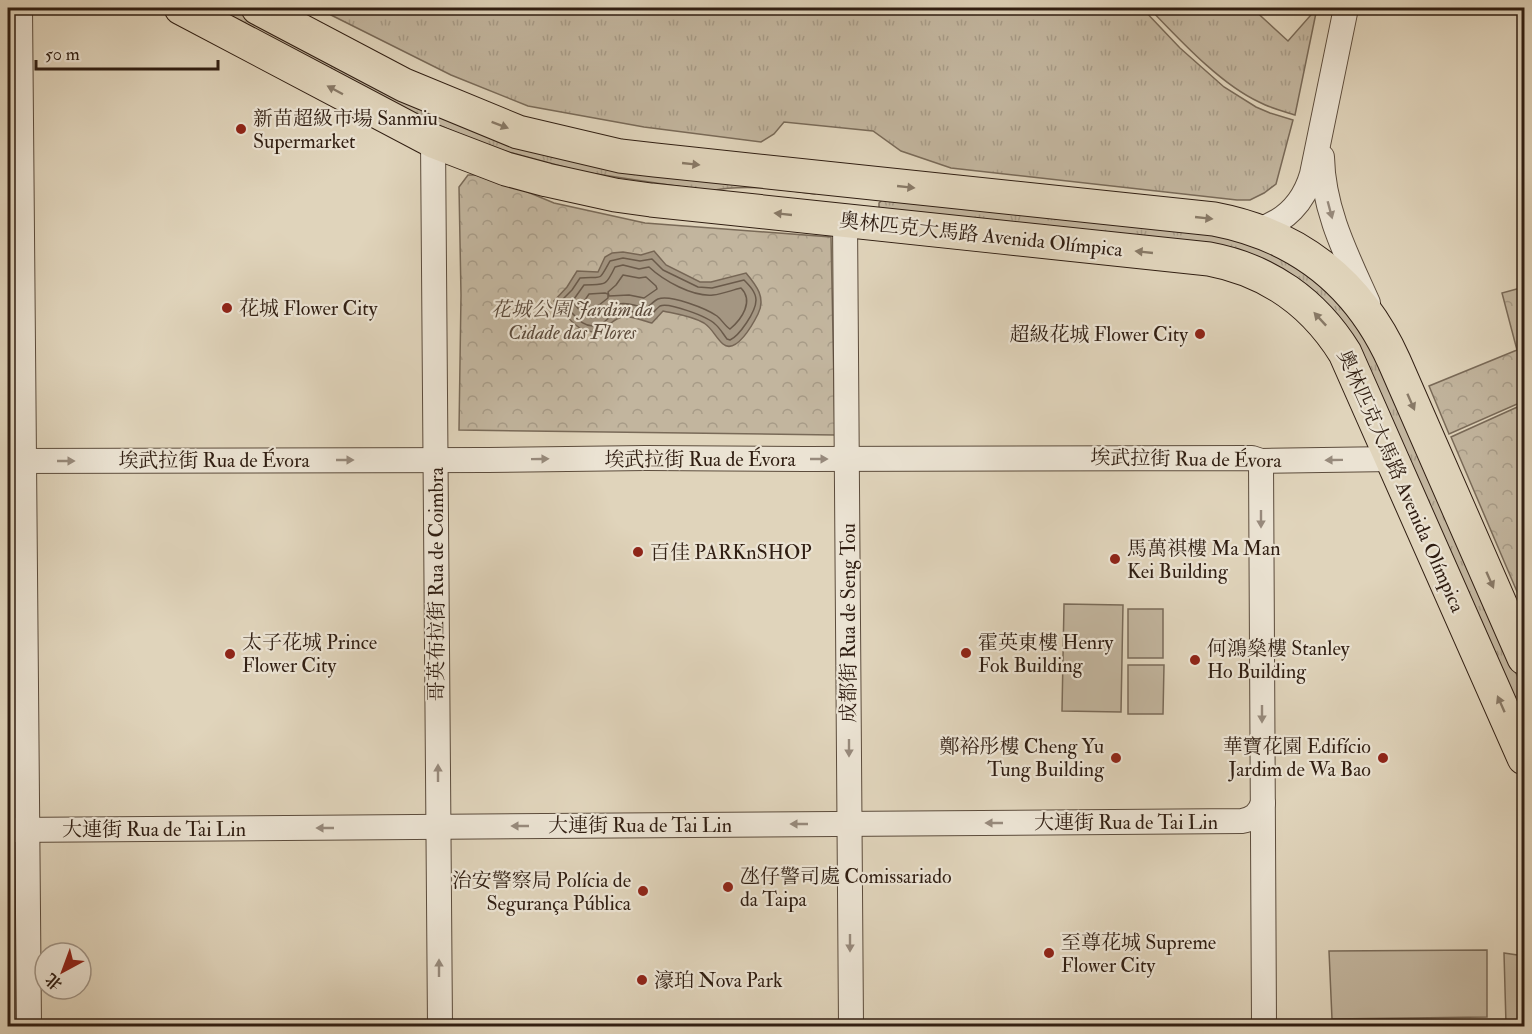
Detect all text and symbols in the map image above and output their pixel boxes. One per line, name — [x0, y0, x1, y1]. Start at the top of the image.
scale bar — [36, 33, 218, 71]
text: 50 m — [45, 43, 80, 66]
one-way arrow — [326, 85, 343, 95]
place label: 新苗超級市場 Sanmiu Supermarket — [253, 106, 438, 155]
one-way arrow — [492, 120, 510, 130]
marker: 新苗超級市場 Sanmiu Supermarket — [234, 122, 248, 136]
one-way arrow — [681, 159, 700, 169]
one-way arrow — [896, 182, 915, 192]
one-way arrow — [1326, 201, 1335, 219]
street label: 奧林匹克大馬路 Avenida Olímpica — [838, 208, 1125, 263]
one-way arrow — [773, 209, 792, 219]
one-way arrow — [1195, 213, 1214, 223]
one-way arrow — [1134, 247, 1153, 257]
place label: 花城 Flower City — [239, 296, 379, 321]
park label: 花城公園 Jardim da Cidade das Flores — [491, 297, 653, 345]
marker: 花城 Flower City — [220, 301, 234, 315]
one-way arrow — [1314, 313, 1328, 327]
place label: 超級花城 Flower City — [1010, 322, 1189, 347]
marker: 超級花城 Flower City — [1193, 327, 1207, 341]
street label: 奧林匹克大馬路 Avenida Olímpica — [1331, 346, 1471, 617]
one-way arrow — [1407, 393, 1417, 411]
street label: 埃武拉街 Rua de Évora — [1090, 444, 1283, 473]
street label: 埃武拉街 Rua de Évora — [604, 446, 796, 472]
street label: 埃武拉街 Rua de Évora — [118, 447, 310, 473]
one-way arrow — [530, 454, 549, 464]
one-way arrow — [809, 454, 828, 464]
one-way arrow — [335, 455, 354, 465]
one-way arrow — [1325, 455, 1344, 465]
one-way arrow — [56, 456, 75, 466]
street label: 哥英布拉街 Rua de Coimbra — [424, 466, 449, 701]
one-way arrow — [1256, 510, 1266, 529]
street label: 成都街 Rua de Seng Tou — [836, 523, 861, 723]
place label: 馬萬祺樓 Ma Man Kei Building — [1127, 536, 1281, 584]
place label: 百佳 PARKnSHOP — [650, 540, 812, 565]
marker: 百佳 PARKnSHOP — [631, 545, 645, 559]
marker: 馬萬祺樓 Ma Man Kei Building — [1108, 552, 1122, 566]
one-way arrow — [1485, 572, 1495, 590]
place label: 太子花城 Prince Flower City — [242, 630, 377, 678]
place label: 霍英東樓 Henry Fok Building — [978, 630, 1115, 678]
place label: 何鴻燊樓 Stanley Ho Building — [1207, 636, 1351, 684]
marker: 霍英東樓 Henry Fok Building — [959, 646, 973, 660]
marker: 太子花城 Prince Flower City — [223, 647, 237, 661]
marker: 何鴻燊樓 Stanley Ho Building — [1188, 653, 1202, 667]
one-way arrow — [1496, 695, 1506, 713]
one-way arrow — [1257, 705, 1267, 724]
place label: 鄭裕彤樓 Cheng Yu Tung Building — [939, 734, 1105, 782]
place label: 華寶花園 Edifício Jardim de Wa Bao — [1223, 734, 1371, 782]
one-way arrow — [844, 739, 854, 758]
marker: 鄭裕彤樓 Cheng Yu Tung Building — [1109, 751, 1123, 765]
marker: 華寶花園 Edifício Jardim de Wa Bao — [1376, 751, 1390, 765]
one-way arrow — [433, 764, 443, 783]
street label: 大連街 Rua de Tai Lin — [1034, 810, 1218, 835]
street label: 大連街 Rua de Tai Lin — [548, 813, 732, 838]
street label: 大連街 Rua de Tai Lin — [62, 817, 246, 842]
one-way arrow — [985, 818, 1004, 828]
one-way arrow — [790, 819, 809, 829]
one-way arrow — [511, 821, 530, 831]
one-way arrow — [316, 823, 335, 832]
place label: 氹仔警司處 Comissariado da Taipa — [740, 864, 952, 913]
place label: 治安警察局 Polícia de Segurança Pública — [452, 868, 632, 916]
marker: 氹仔警司處 Comissariado da Taipa — [721, 880, 735, 894]
marker: 治安警察局 Polícia de Segurança Pública — [636, 884, 650, 898]
place label: 至尊花城 Supreme Flower City — [1061, 930, 1216, 978]
one-way arrow — [845, 934, 855, 953]
north arrow — [33, 941, 93, 1001]
marker: 至尊花城 Supreme Flower City — [1042, 946, 1056, 960]
one-way arrow — [434, 959, 444, 978]
place label: 濠珀 Nova Park — [654, 968, 783, 993]
text: 北 — [41, 969, 66, 994]
marker: 濠珀 Nova Park — [635, 973, 649, 987]

